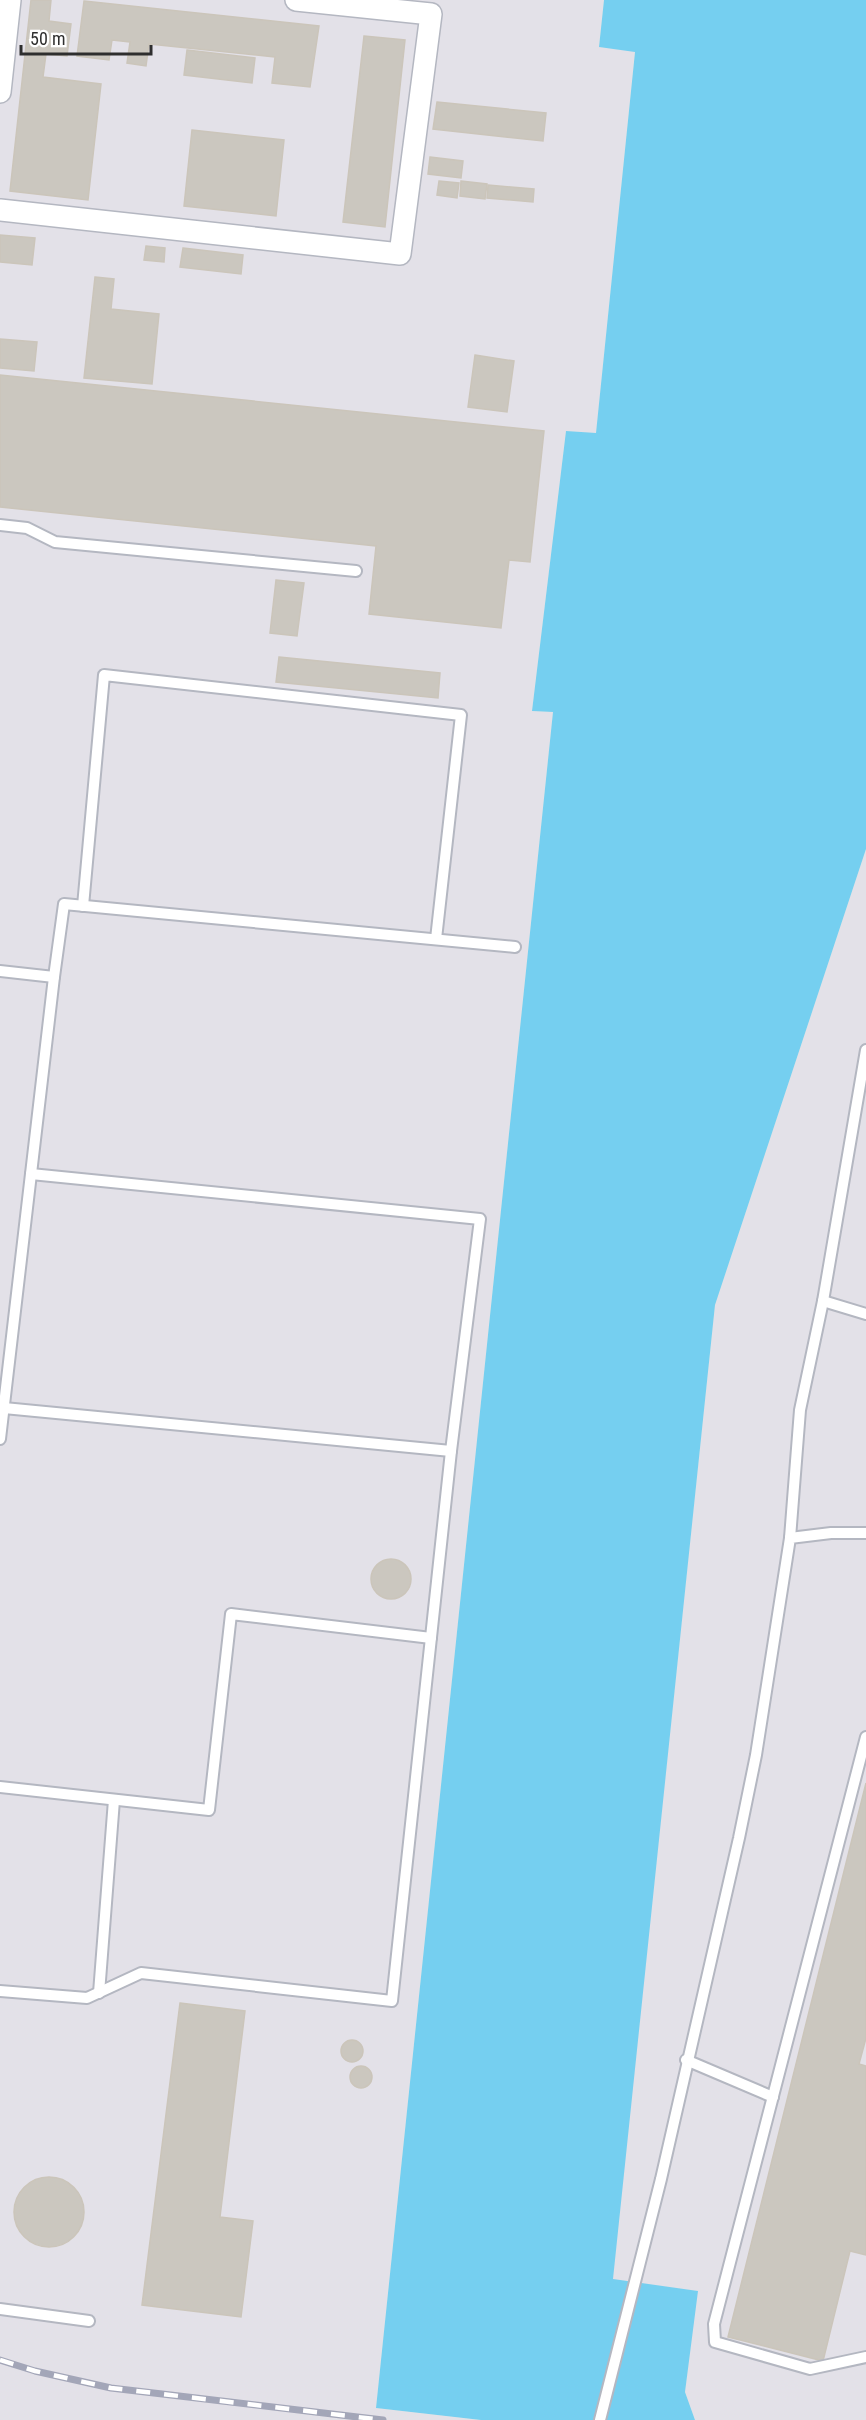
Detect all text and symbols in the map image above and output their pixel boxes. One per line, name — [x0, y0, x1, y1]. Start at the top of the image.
scale bar — [21, 18, 152, 56]
text: 50 m — [30, 28, 65, 49]

